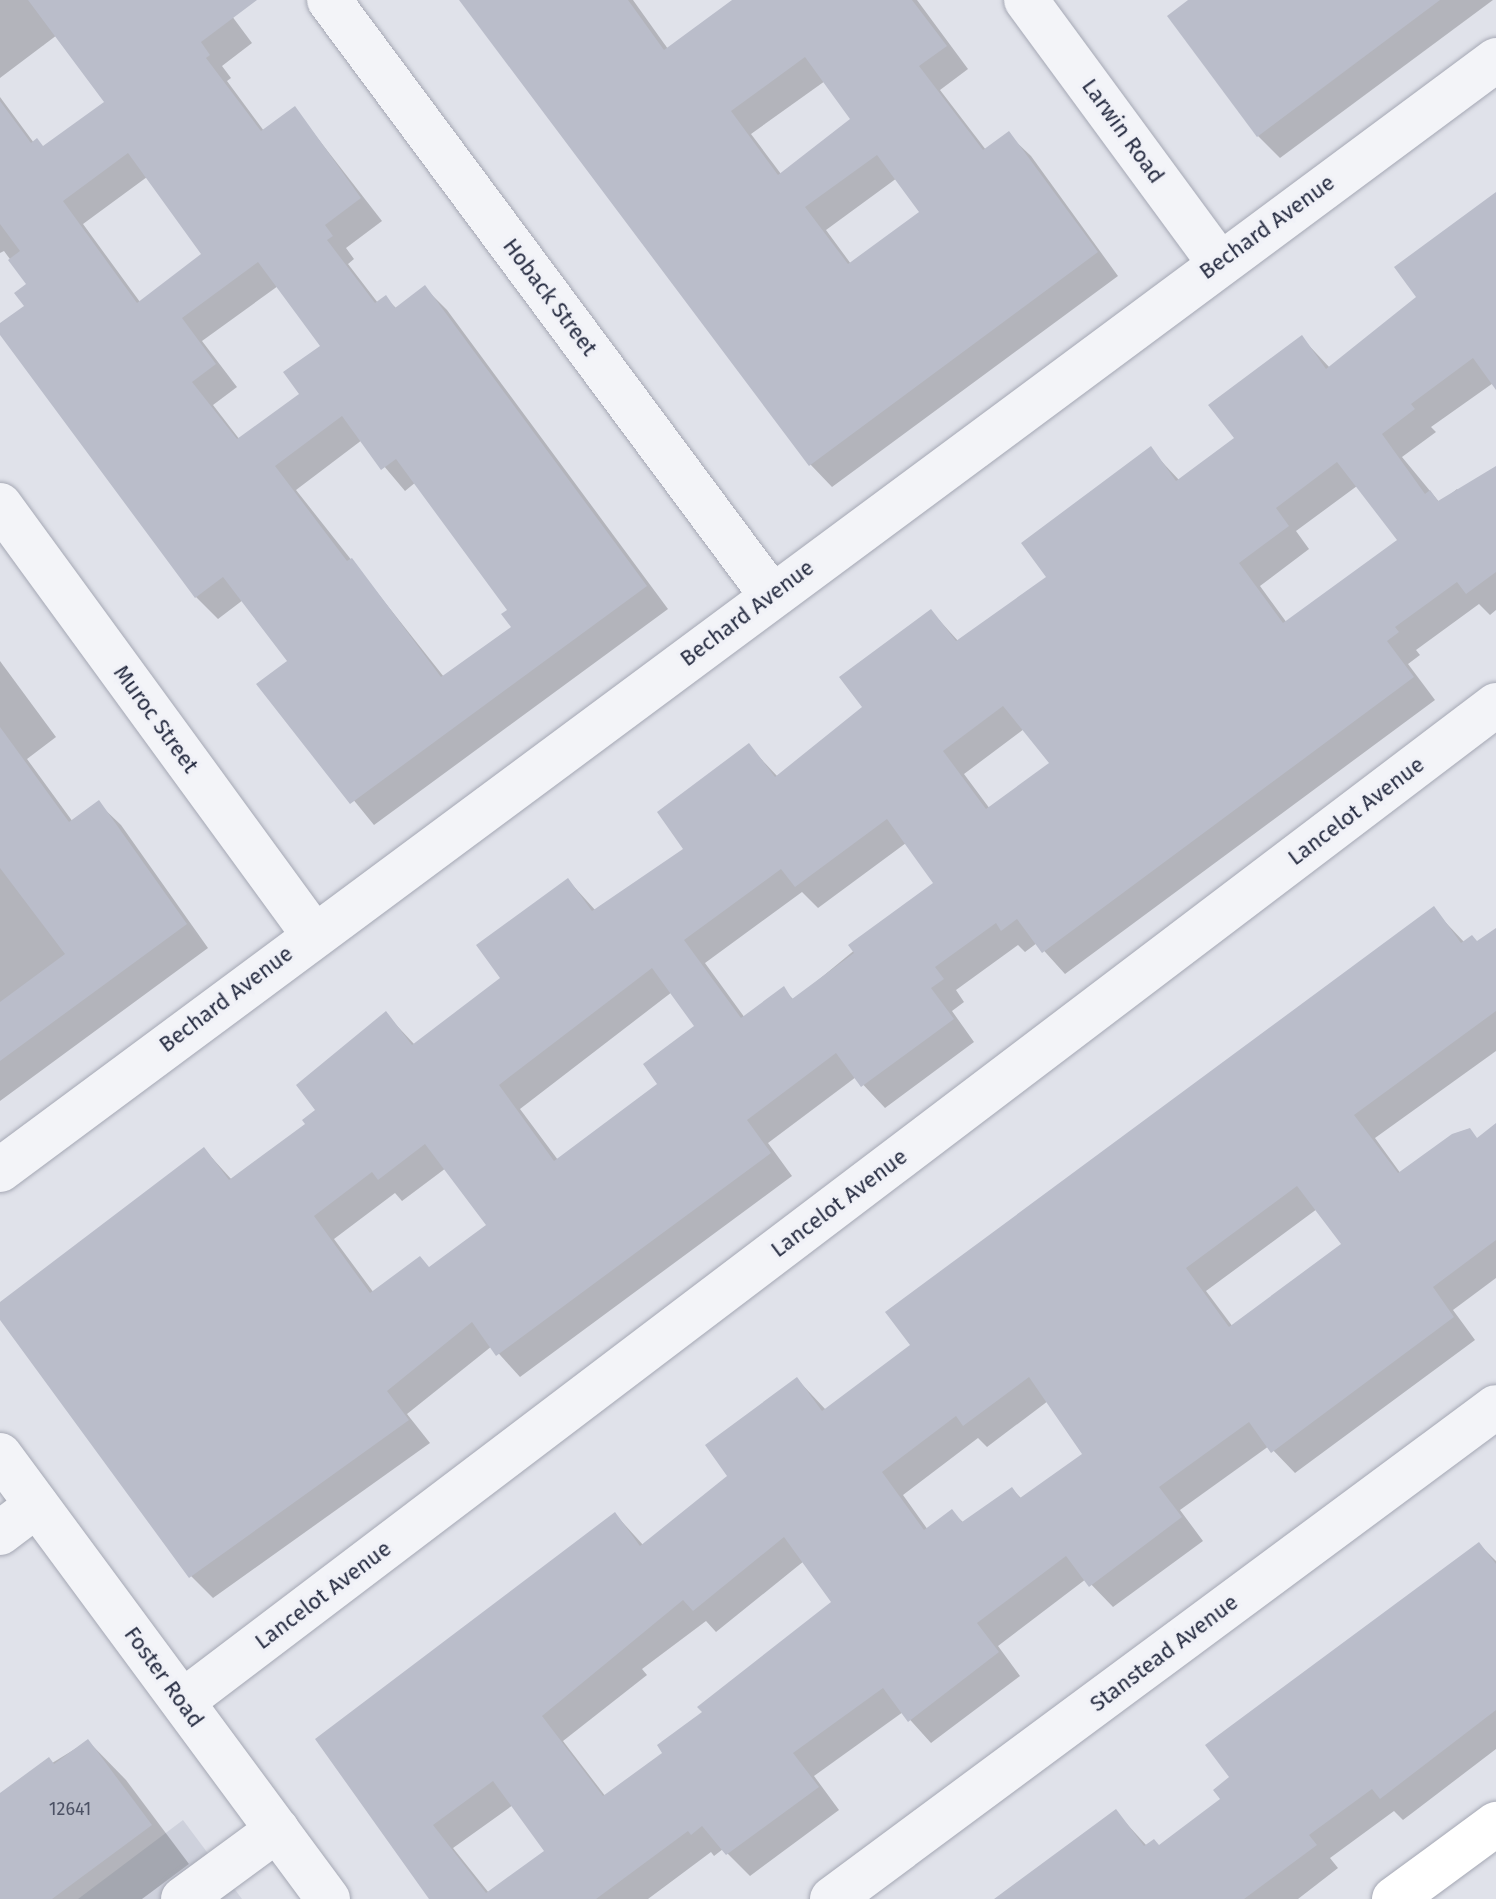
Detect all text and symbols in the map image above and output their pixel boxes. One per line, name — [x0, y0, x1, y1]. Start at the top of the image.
street label: Larwin Road — [1076, 74, 1170, 188]
street label: Bechard Avenue — [1194, 169, 1340, 285]
street label: Hoback Street — [497, 233, 603, 361]
street label: Bechard Avenue — [675, 554, 819, 672]
street label: Muroc Street — [108, 660, 204, 778]
street label: Lancelot Avenue — [1283, 751, 1429, 871]
street label: Bechard Avenue — [154, 940, 298, 1058]
street label: Lancelot Avenue — [766, 1143, 912, 1263]
street label: Lancelot Avenue — [250, 1535, 396, 1655]
street label: Stanstead Avenue — [1085, 1589, 1243, 1717]
street label: Foster Road — [119, 1622, 209, 1732]
house number: 12641 — [49, 1798, 91, 1820]

